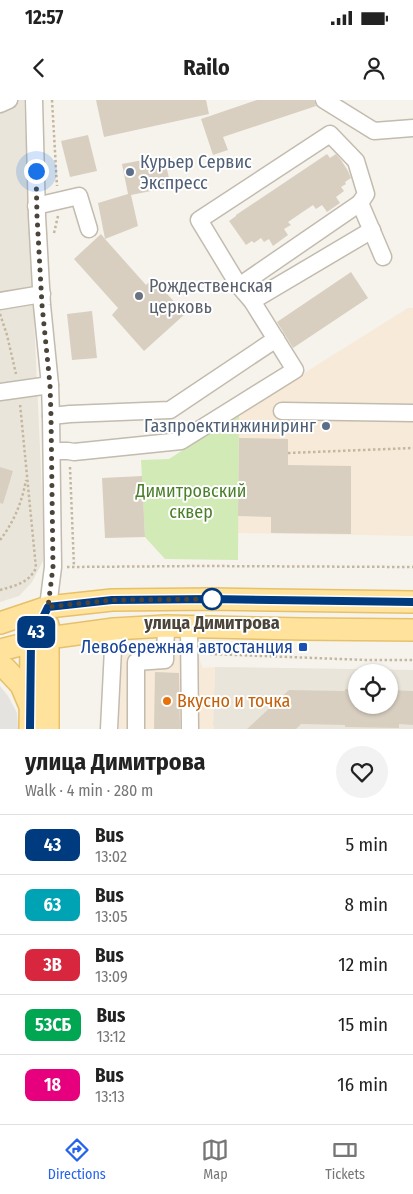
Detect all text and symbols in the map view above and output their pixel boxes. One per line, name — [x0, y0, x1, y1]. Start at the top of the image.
text: 12:57 — [25, 6, 63, 29]
icon: back — [25, 54, 53, 82]
text: Railo — [183, 54, 230, 81]
icon: person — [360, 54, 388, 82]
place label: Курьер Сервис Экспресс — [140, 151, 252, 194]
your location — [24, 159, 49, 184]
marker: Курьер Сервис Экспресс — [124, 166, 136, 178]
place label: Рождественская церковь — [149, 275, 273, 318]
marker: Рождественская церковь — [133, 290, 145, 302]
place label: Газпроектинжиниринг — [144, 415, 316, 437]
marker: Газпроектинжиниринг — [320, 420, 332, 432]
park label: Димитровский сквер — [134, 480, 247, 523]
marker: улица Димитрова — [201, 588, 223, 610]
place label: улица Димитрова — [143, 612, 280, 634]
line badge: 43 — [14, 616, 58, 648]
text: 43 — [27, 621, 45, 643]
place label: Левобережная автостанция — [81, 636, 293, 658]
marker: Левобережная автостанция — [297, 641, 309, 653]
map controls — [348, 664, 398, 714]
button: locate — [348, 664, 398, 714]
place label: Вкусно и точка — [177, 690, 291, 712]
marker: Вкусно и точка — [161, 695, 173, 707]
button: heart — [336, 746, 388, 798]
text: улица Димитрова — [25, 748, 205, 776]
text: Walk · 4 min · 280 m — [25, 781, 153, 800]
text: Bus — [95, 824, 124, 847]
text: 5 min — [345, 833, 388, 856]
text: 43 — [44, 834, 61, 856]
text: 13:02 — [95, 847, 127, 866]
text: Bus — [95, 884, 124, 907]
text: 8 min — [345, 893, 388, 916]
text: 63 — [44, 894, 61, 916]
text: 13:05 — [95, 907, 128, 926]
text: Bus — [95, 944, 124, 967]
text: 12 min — [338, 953, 388, 976]
text: 3В — [43, 954, 62, 976]
text: 13:09 — [95, 967, 128, 986]
text: Bus — [96, 1004, 125, 1027]
text: 15 min — [338, 1013, 388, 1036]
text: 53СБ — [35, 1014, 71, 1036]
text: 13:12 — [96, 1027, 126, 1046]
text: Bus — [95, 1064, 124, 1087]
text: 16 min — [337, 1073, 388, 1096]
text: 18 — [44, 1074, 61, 1096]
text: 13:13 — [95, 1087, 125, 1106]
tab: Directions — [48, 1136, 106, 1183]
tab: Map — [201, 1136, 229, 1183]
tab: Tickets — [325, 1136, 365, 1183]

